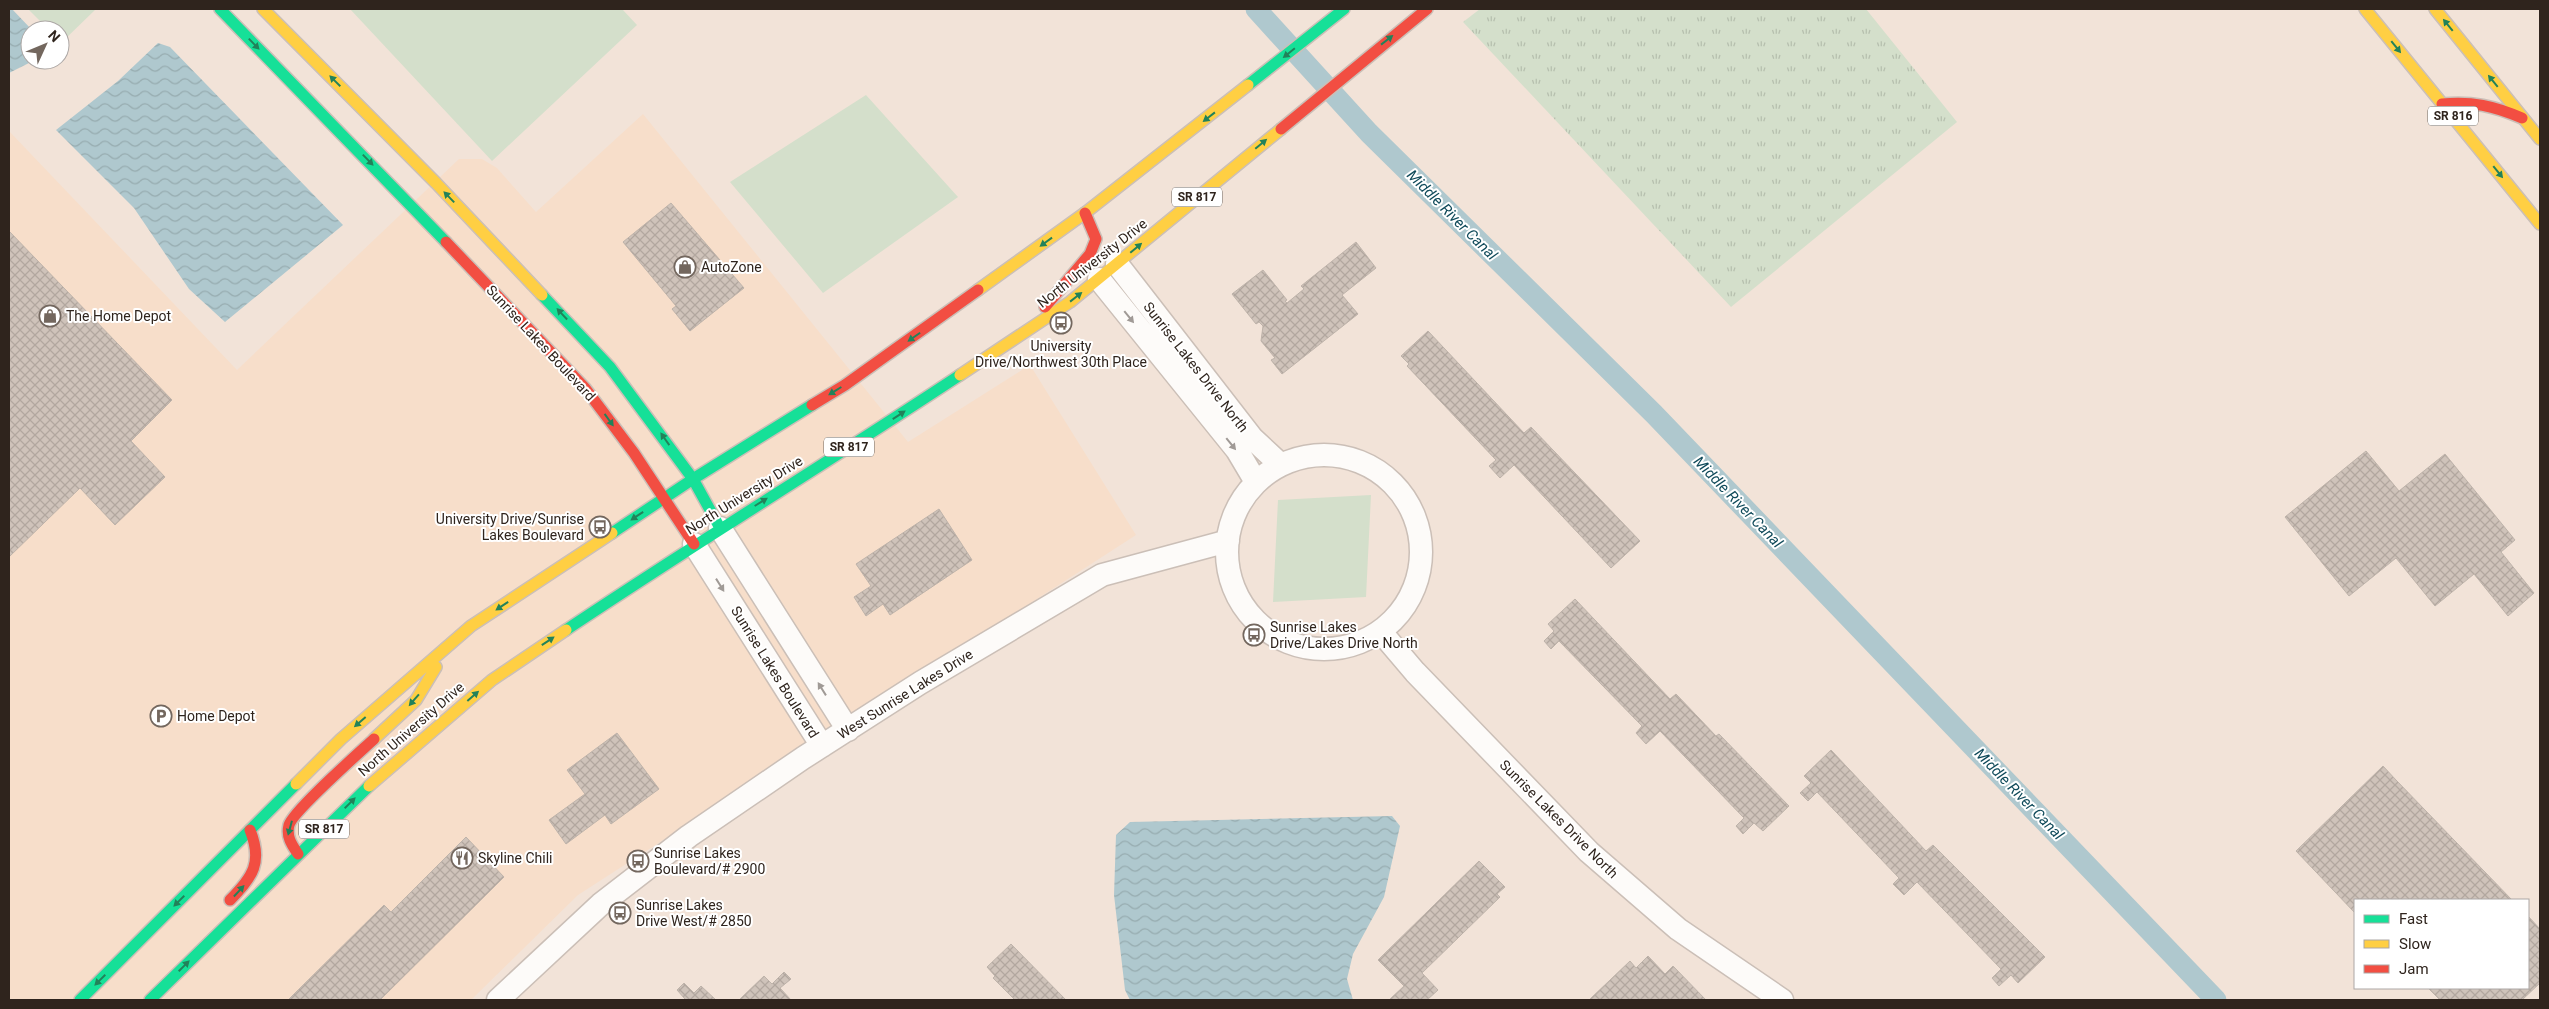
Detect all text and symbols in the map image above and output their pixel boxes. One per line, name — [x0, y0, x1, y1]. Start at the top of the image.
one-way arrow — [2442, 18, 2453, 31]
north arrow — [20, 20, 70, 70]
text: N — [45, 27, 64, 45]
one-way arrow — [1380, 35, 1393, 46]
one-way arrow — [248, 37, 260, 49]
one-way arrow — [2390, 40, 2401, 53]
one-way arrow — [1283, 48, 1296, 59]
one-way arrow — [2487, 75, 2498, 88]
one-way arrow — [329, 76, 341, 88]
road number: SR 816 — [2428, 106, 2478, 125]
one-way arrow — [1203, 111, 1216, 122]
one-way arrow — [1254, 139, 1267, 150]
one-way arrow — [362, 154, 374, 166]
water label: Middle River Canal — [1403, 166, 1501, 264]
one-way arrow — [2493, 166, 2504, 179]
road number: SR 817 — [1172, 188, 1222, 206]
one-way arrow — [443, 191, 455, 203]
street label: North University Drive — [1034, 215, 1150, 311]
one-way arrow — [1039, 237, 1053, 247]
one-way arrow — [1130, 243, 1143, 254]
shop icon: AutoZone — [673, 255, 697, 279]
place label: AutoZone — [701, 259, 762, 275]
street label: Sunrise Lakes Boulevard — [483, 282, 599, 404]
one-way arrow — [1069, 292, 1082, 303]
street label: Sunrise Lakes Drive North — [1140, 299, 1252, 435]
shop icon: The Home Depot — [38, 304, 62, 328]
place label: The Home Depot — [66, 308, 172, 324]
one-way arrow — [556, 308, 568, 320]
one-way arrow — [1124, 310, 1135, 323]
bus stop icon: University Drive/Northwest 30th Place — [1049, 311, 1073, 335]
one-way arrow — [907, 332, 921, 342]
place label: University Drive/Northwest 30th Place — [975, 338, 1147, 370]
one-way arrow — [829, 387, 842, 396]
one-way arrow — [892, 411, 905, 420]
one-way arrow — [604, 413, 614, 427]
one-way arrow — [660, 432, 670, 446]
one-way arrow — [1226, 437, 1237, 450]
road number: SR 817 — [824, 438, 874, 457]
street label: North University Drive — [683, 453, 805, 537]
water label: Middle River Canal — [1690, 453, 1787, 552]
one-way arrow — [754, 497, 768, 506]
place label: University Drive/Sunrise Lakes Boulevard — [436, 511, 584, 543]
one-way arrow — [631, 511, 644, 520]
bus stop icon: University Drive/Sunrise Lakes Boulevard — [588, 515, 612, 539]
one-way arrow — [715, 578, 724, 592]
one-way arrow — [495, 601, 509, 610]
street label: Sunrise Lakes Boulevard — [728, 603, 822, 741]
place label: Sunrise Lakes Drive/Lakes Drive North — [1270, 619, 1418, 651]
bus stop icon: Sunrise Lakes Drive/Lakes Drive North — [1242, 623, 1266, 647]
one-way arrow — [541, 637, 554, 646]
street label: West Sunrise Lakes Drive — [834, 646, 976, 742]
street label: North University Drive — [355, 679, 467, 779]
one-way arrow — [817, 682, 826, 695]
one-way arrow — [466, 690, 478, 702]
one-way arrow — [408, 693, 420, 705]
parking icon: Home Depot — [149, 704, 173, 728]
place label: Home Depot — [177, 708, 256, 724]
one-way arrow — [354, 716, 366, 727]
water label: Middle River Canal — [1971, 745, 2068, 844]
street label: Sunrise Lakes Drive North — [1497, 757, 1621, 881]
one-way arrow — [344, 797, 356, 809]
one-way arrow — [286, 820, 294, 836]
road number: SR 817 — [299, 820, 349, 839]
place label: Sunrise Lakes Boulevard/# 2900 — [654, 845, 765, 877]
restaurant icon: Skyline Chili — [450, 846, 474, 870]
bus stop icon: Sunrise Lakes Boulevard/# 2900 — [626, 849, 650, 873]
place label: Skyline Chili — [478, 850, 553, 866]
one-way arrow — [233, 884, 244, 897]
one-way arrow — [173, 895, 185, 907]
place label: Sunrise Lakes Drive West/# 2850 — [636, 897, 752, 929]
legend — [2354, 899, 2529, 989]
bus stop icon: Sunrise Lakes Drive West/# 2850 — [608, 901, 632, 925]
text: Fast — [2399, 910, 2428, 928]
text: Slow — [2399, 935, 2431, 953]
one-way arrow — [178, 960, 190, 972]
text: Jam — [2399, 960, 2429, 978]
one-way arrow — [95, 974, 107, 986]

